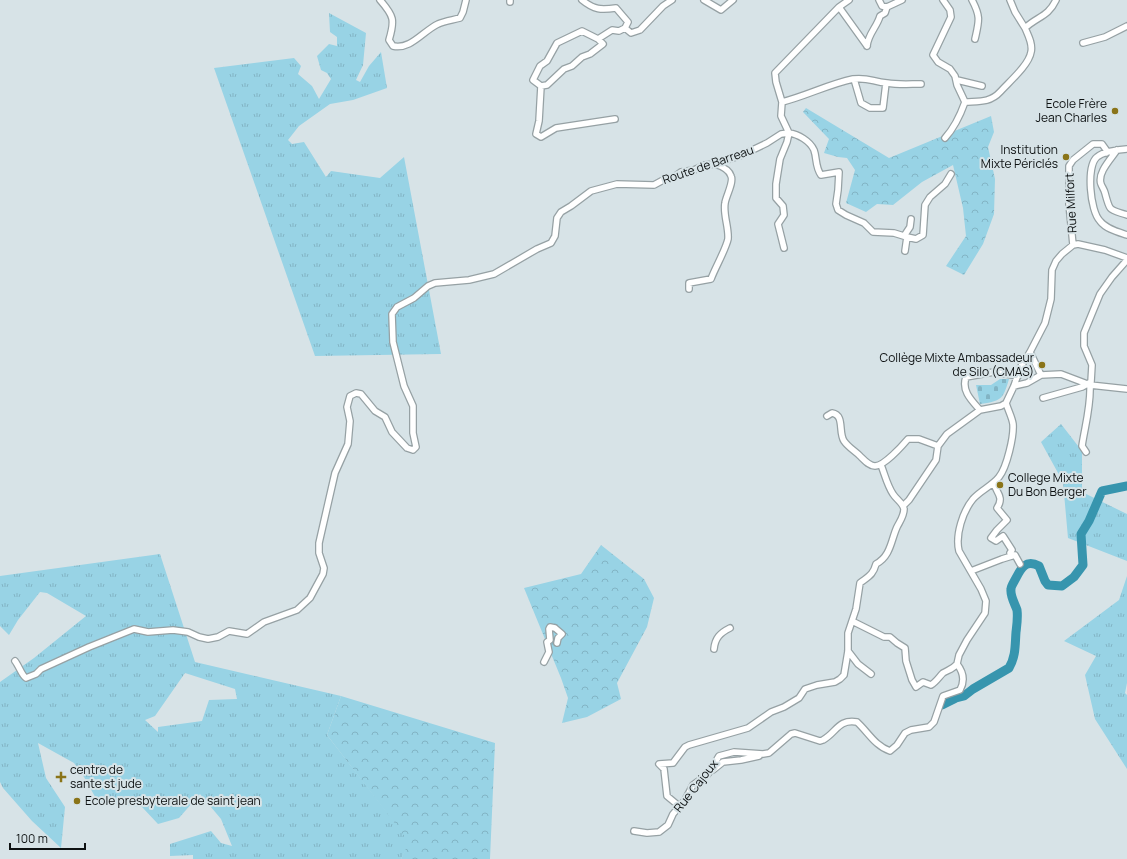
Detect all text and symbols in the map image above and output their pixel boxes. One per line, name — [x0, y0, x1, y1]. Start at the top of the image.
place label: Ecole Frère Jean Charles — [1036, 95, 1107, 126]
marker: Ecole Frère Jean Charles — [1110, 106, 1120, 116]
street label: Route de Barreau — [660, 141, 756, 188]
place label: Institution Mixte Périclés — [981, 141, 1058, 172]
marker: Institution Mixte Périclés — [1061, 152, 1071, 162]
street label: Rue Milfort — [1060, 172, 1081, 233]
place label: Collège Mixte Ambassadeur de Silo (CMAS) — [880, 349, 1035, 380]
marker: Collège Mixte Ambassadeur de Silo (CMAS) — [1037, 360, 1047, 370]
place label: College Mixte Du Bon Berger — [1008, 469, 1087, 500]
marker: College Mixte Du Bon Berger — [995, 480, 1005, 490]
street label: Rue Cajoux — [670, 755, 722, 816]
place label: centre de sante st jude — [70, 761, 142, 792]
marker: centre de sante st jude — [55, 771, 67, 783]
place label: Ecole presbyterale de saint jean — [85, 792, 261, 809]
marker: Ecole presbyterale de saint jean — [72, 796, 82, 806]
scale bar — [10, 825, 85, 851]
text: 100 m — [16, 830, 48, 847]

